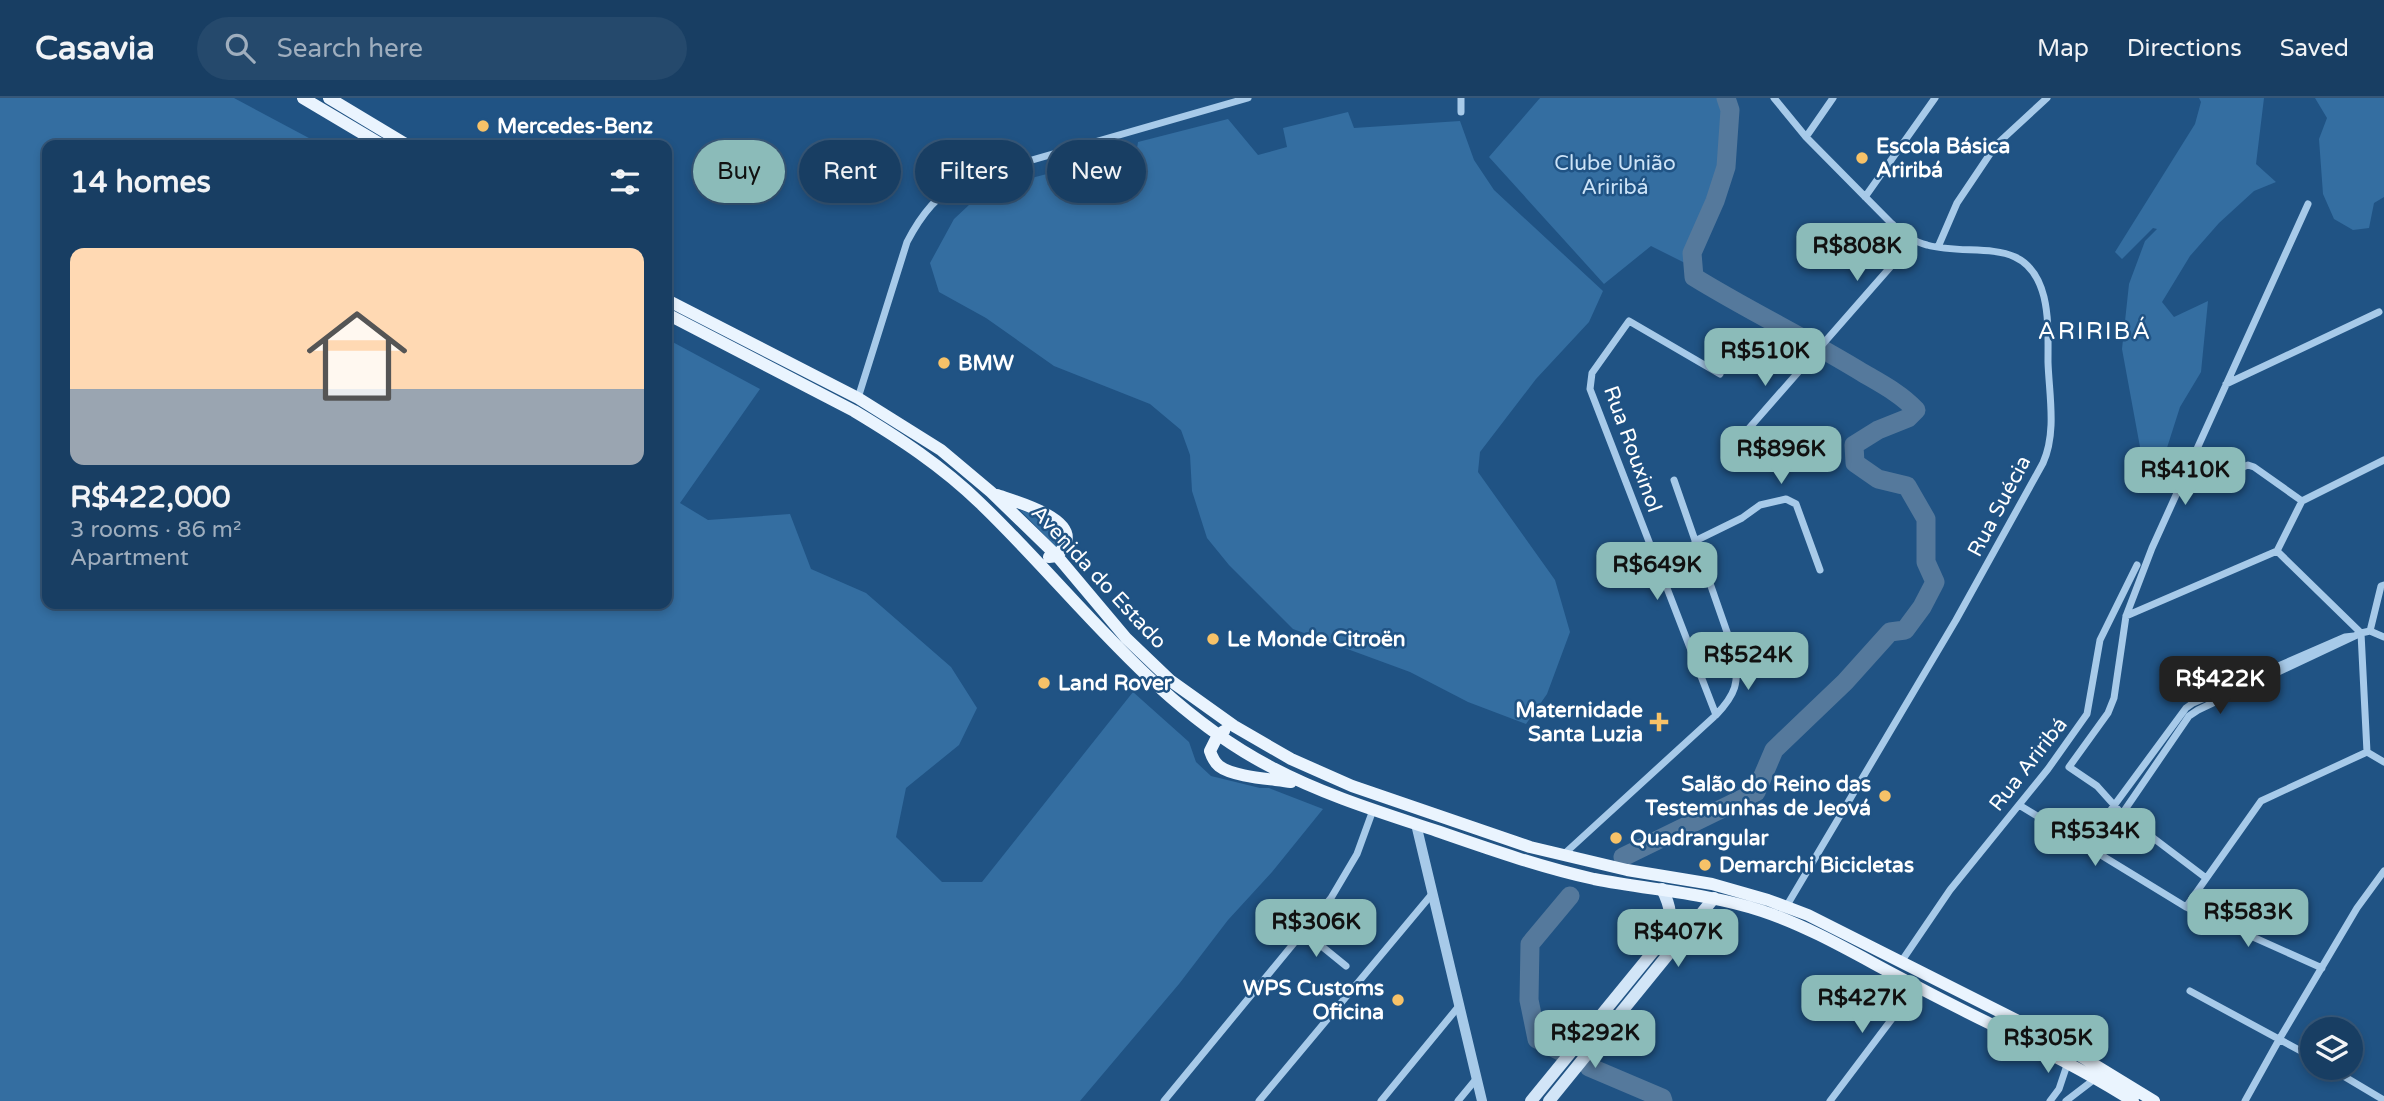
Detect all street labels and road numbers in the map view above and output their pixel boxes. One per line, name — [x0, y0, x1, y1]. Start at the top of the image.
street label: Rua Rouxinol — [1598, 383, 1667, 516]
street label: Rua Suécia — [1962, 452, 2036, 561]
street label: Avenida do Estado — [1026, 500, 1172, 654]
street label: Rua Ariribá — [1984, 712, 2073, 816]

